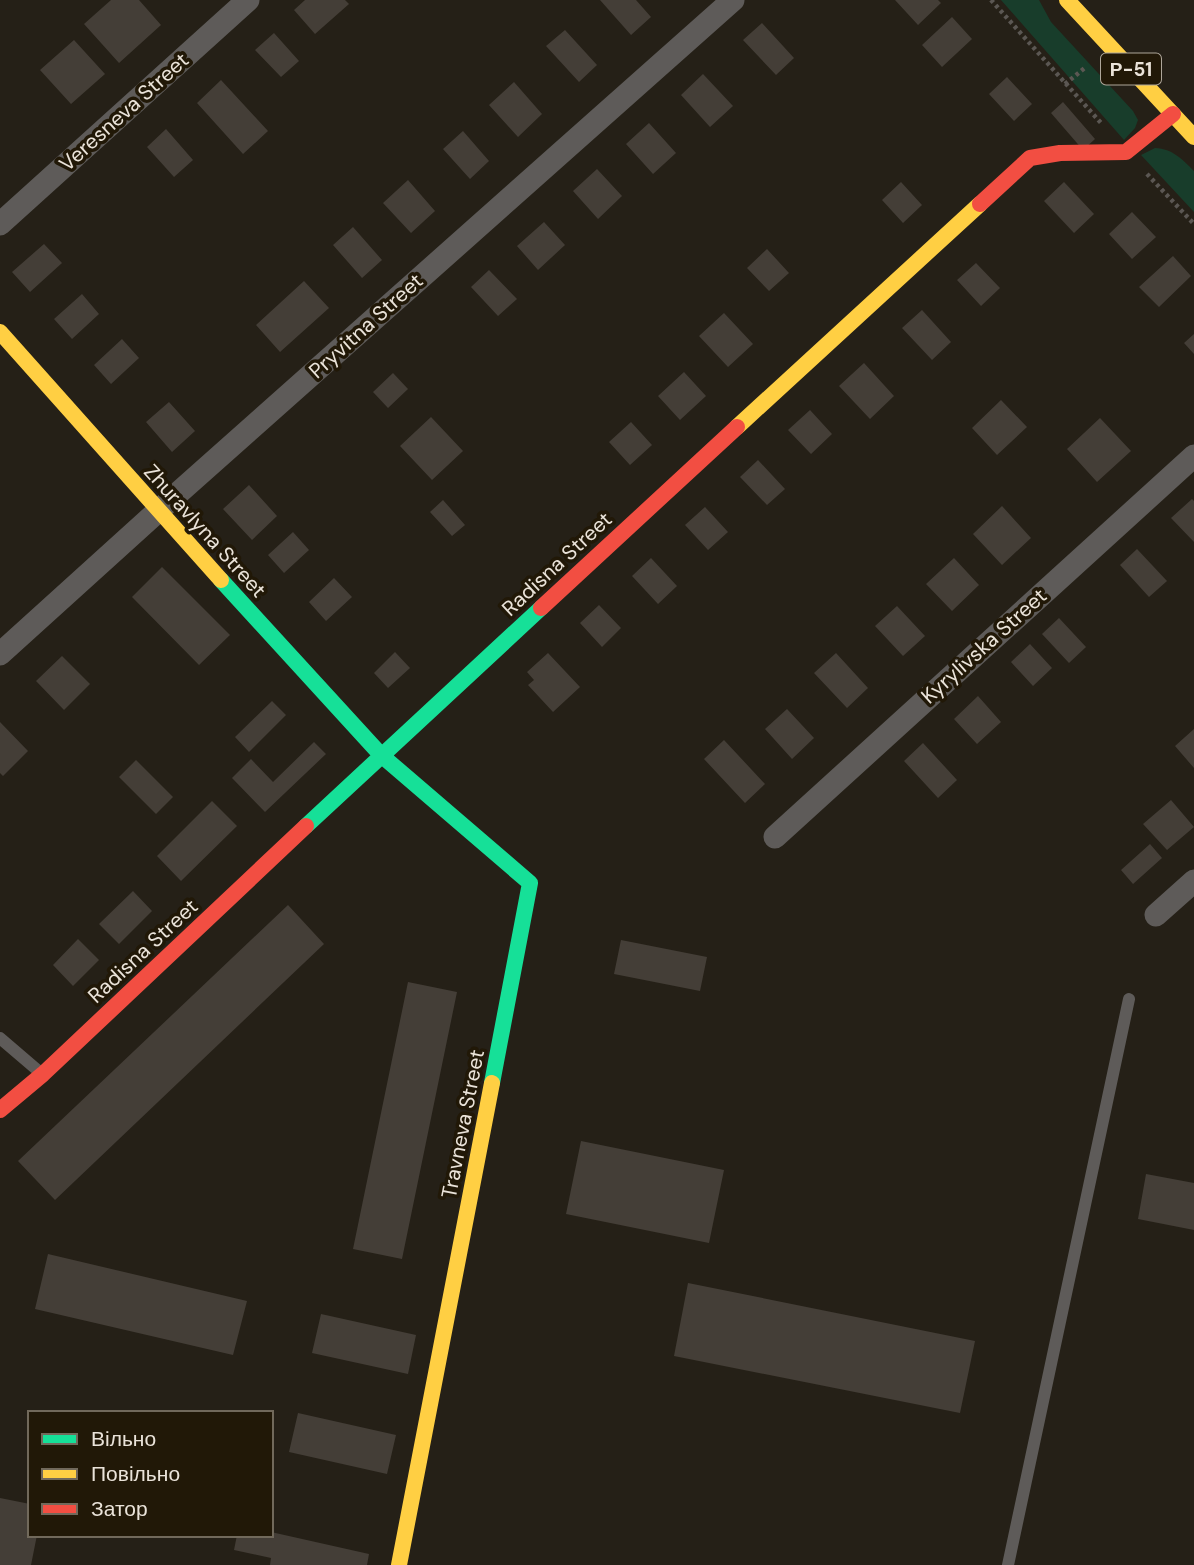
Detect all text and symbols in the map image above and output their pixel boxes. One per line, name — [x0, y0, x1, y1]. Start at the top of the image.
street label: Veresneva Street — [53, 46, 195, 178]
road number: Р-51 — [1101, 54, 1161, 85]
street label: Pryvitna Street — [303, 267, 429, 385]
street label: Zhuravlyna Street — [138, 458, 272, 604]
street label: Radisna Street — [496, 506, 618, 622]
street label: Kyrylivska Street — [915, 582, 1053, 710]
street label: Radisna Street — [82, 893, 204, 1009]
street label: Travneva Street — [435, 1047, 491, 1201]
legend — [28, 1411, 273, 1537]
text: Вільно — [91, 1425, 156, 1453]
text: Повільно — [91, 1460, 180, 1488]
text: Затор — [91, 1495, 148, 1523]

